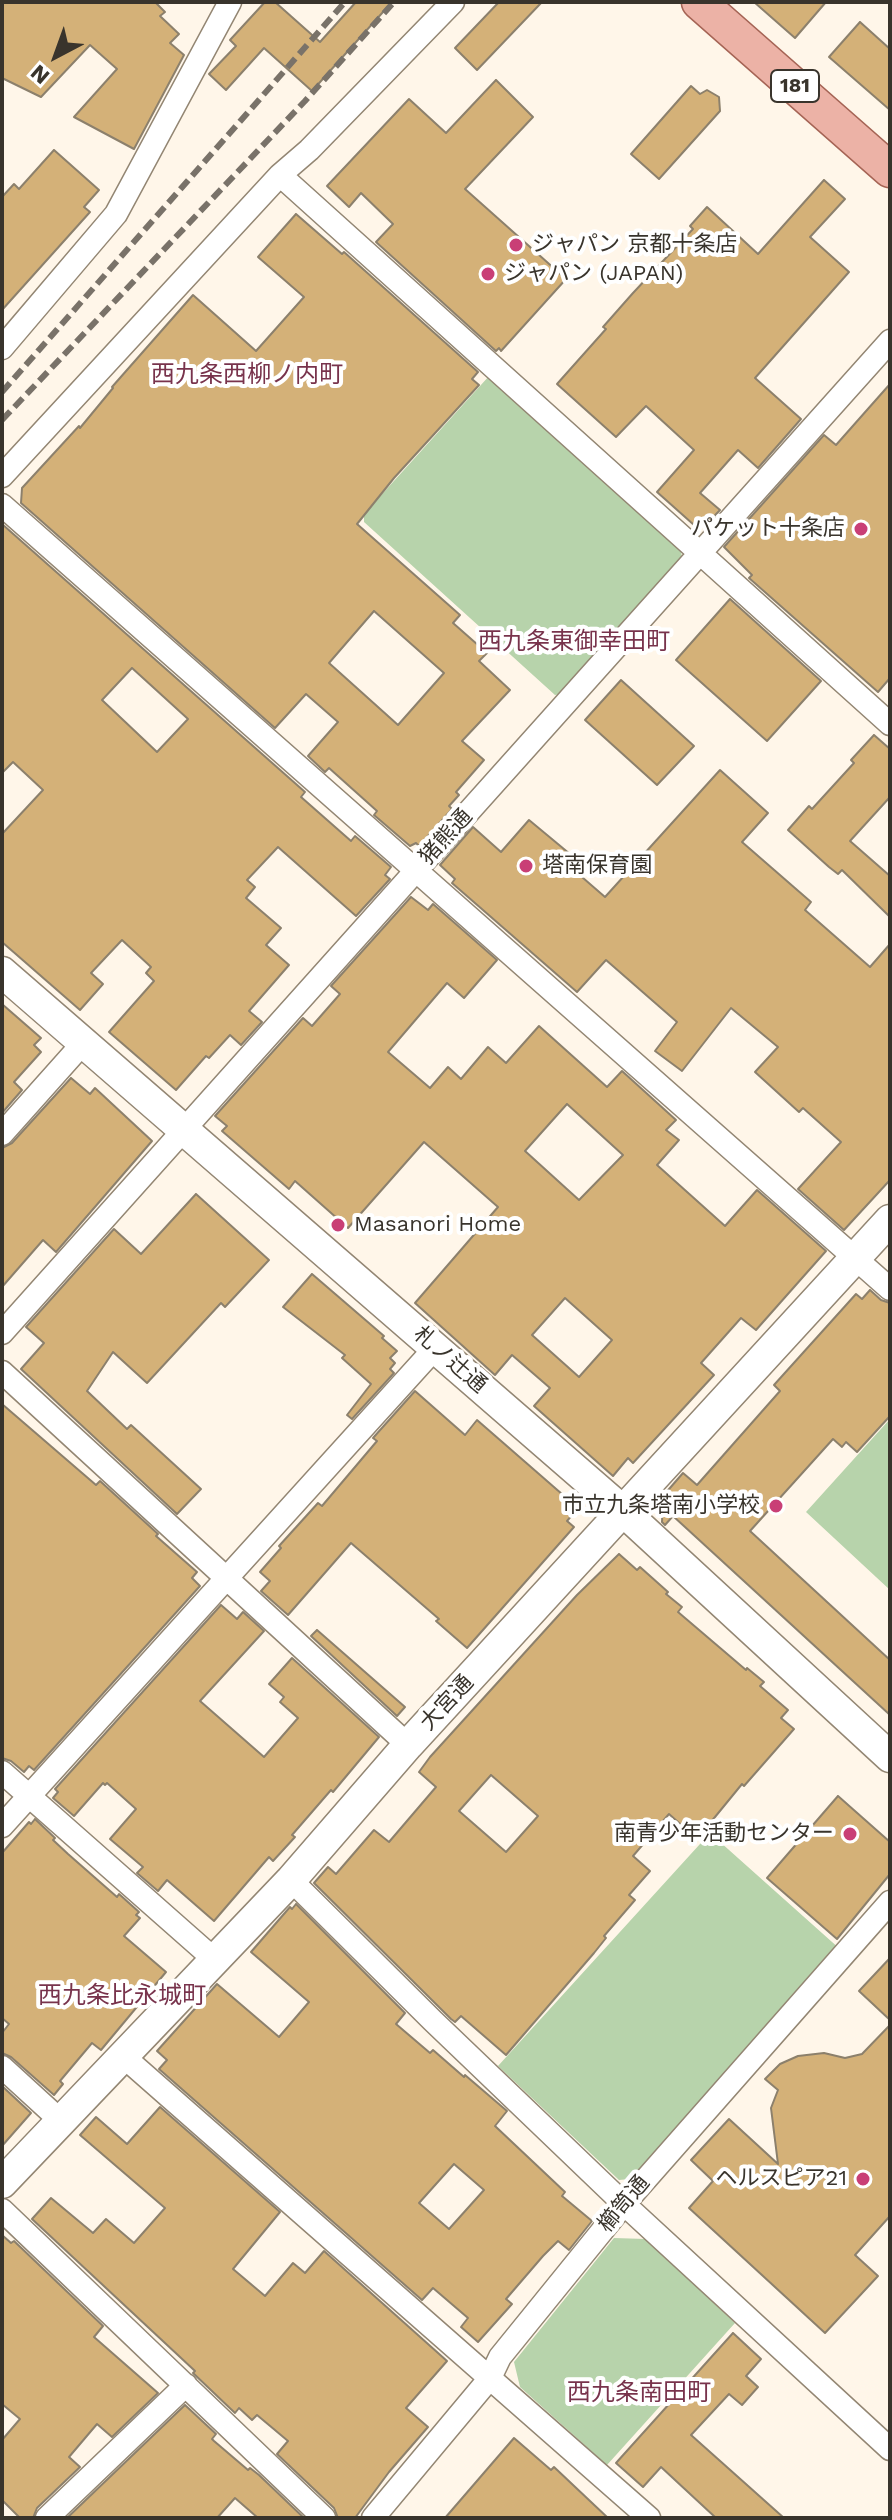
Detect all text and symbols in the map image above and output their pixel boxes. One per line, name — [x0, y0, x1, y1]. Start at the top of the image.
north arrow — [16, 16, 96, 96]
text: N — [26, 60, 54, 89]
road number: 181 — [771, 70, 819, 102]
place label: ジャパン 京都十条店 — [532, 232, 738, 258]
marker: ジャパン 京都十条店 — [507, 236, 525, 254]
place label: ジャパン (JAPAN) — [504, 261, 683, 287]
marker: ジャパン (JAPAN) — [479, 265, 497, 283]
district label: 西九条西柳ノ内町 — [151, 361, 343, 389]
place label: パケット十条店 — [691, 516, 845, 542]
marker: パケット十条店 — [852, 520, 870, 538]
district label: 西九条東御幸田町 — [478, 628, 670, 656]
street label: 猪熊通 — [414, 804, 478, 870]
place label: 塔南保育園 — [542, 853, 652, 879]
marker: 塔南保育園 — [517, 857, 535, 875]
place label: Masanori Home — [354, 1212, 521, 1238]
marker: Masanori Home — [329, 1216, 347, 1234]
street label: 札ノ辻通 — [408, 1321, 492, 1399]
place label: 市立九条塔南小学校 — [562, 1493, 760, 1519]
marker: 市立九条塔南小学校 — [767, 1497, 785, 1515]
street label: 大宮通 — [415, 1670, 479, 1736]
place label: 南青少年活動センター — [614, 1821, 834, 1847]
marker: 南青少年活動センター — [841, 1825, 859, 1843]
district label: 西九条比永城町 — [38, 1982, 206, 2010]
place label: ヘルスピア21 — [716, 2166, 847, 2192]
street label: 櫛笥通 — [593, 2170, 655, 2238]
marker: ヘルスピア21 — [854, 2170, 872, 2188]
district label: 西九条南田町 — [567, 2379, 711, 2407]

